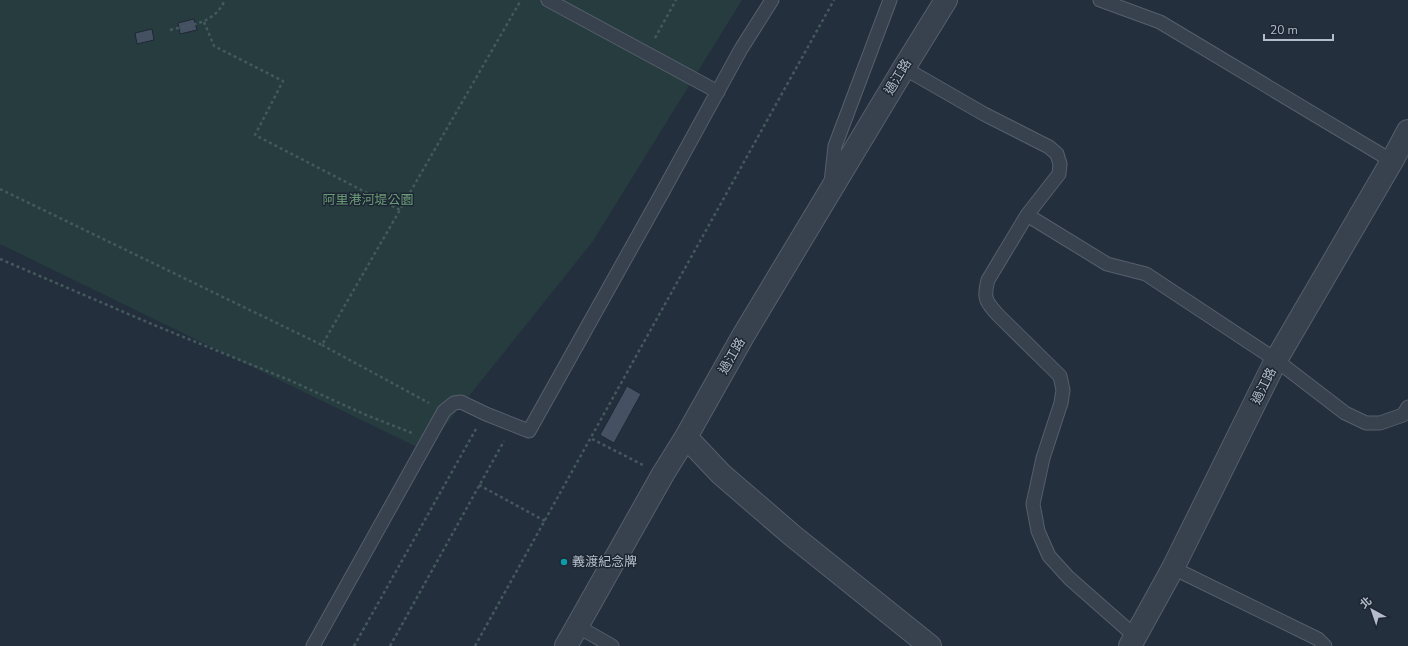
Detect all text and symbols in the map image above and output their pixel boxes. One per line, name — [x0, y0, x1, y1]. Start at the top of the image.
scale bar — [1264, 16, 1333, 42]
text: 20 m — [1270, 22, 1298, 38]
street label: 過江路 — [880, 56, 916, 98]
park label: 阿里港河堤公園 — [322, 191, 414, 209]
street label: 過江路 — [714, 335, 750, 377]
street label: 過江路 — [1247, 365, 1281, 407]
place label: 義渡紀念牌 — [572, 553, 637, 571]
marker: 義渡紀念牌 — [559, 557, 569, 567]
north arrow — [1352, 590, 1392, 630]
text: 北 — [1357, 593, 1375, 612]

